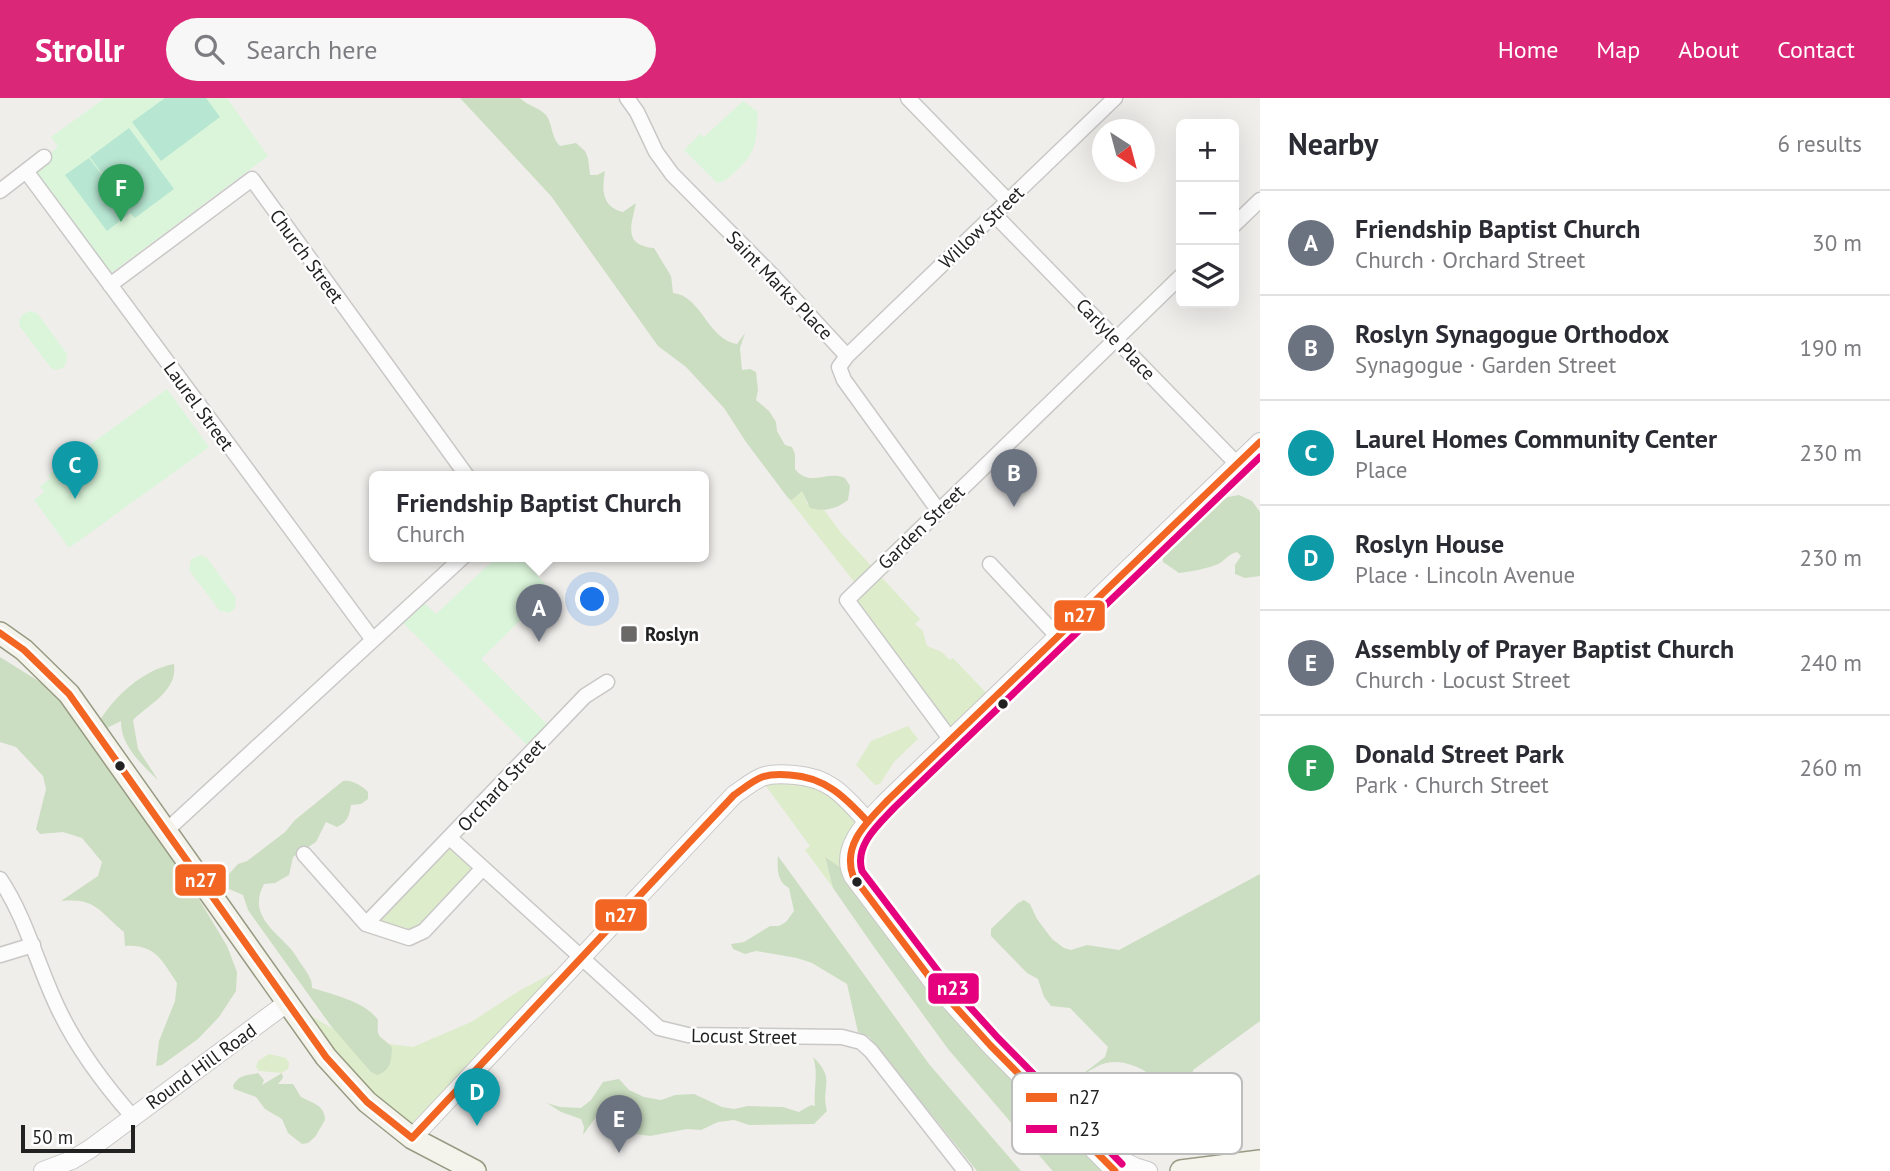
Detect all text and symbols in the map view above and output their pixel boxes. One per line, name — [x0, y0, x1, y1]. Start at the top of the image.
search box — [166, 18, 656, 81]
text: Strollr — [35, 28, 124, 71]
icon: search — [190, 30, 228, 68]
text: Search here — [246, 33, 377, 66]
text: Home — [1498, 34, 1558, 65]
text: Map — [1596, 34, 1640, 65]
text: About — [1678, 34, 1739, 65]
text: Contact — [1777, 34, 1855, 65]
north arrow — [1092, 119, 1155, 182]
map controls — [1176, 119, 1239, 308]
button: + — [1176, 119, 1239, 182]
text: Nearby — [1288, 124, 1378, 163]
text: 6 results — [1778, 129, 1862, 158]
pin: F — [98, 164, 144, 222]
street label: Willow Street — [933, 180, 1029, 273]
button: − — [1176, 182, 1239, 245]
street label: Church Street — [265, 204, 350, 308]
text: Friendship Baptist Church — [1355, 212, 1640, 245]
street label: Saint Marks Place — [722, 225, 838, 345]
text: A — [1304, 228, 1318, 257]
text: 30 m — [1812, 228, 1862, 257]
button: layers — [1176, 245, 1239, 308]
text: Church · Orchard Street — [1355, 245, 1585, 274]
street label: Carlyle Place — [1071, 293, 1161, 385]
text: Roslyn Synagogue Orthodox — [1355, 317, 1669, 350]
text: B — [1304, 333, 1318, 362]
text: 190 m — [1800, 333, 1862, 362]
text: Synagogue · Garden Street — [1355, 350, 1616, 379]
street label: Laurel Street — [159, 357, 240, 456]
text: Laurel Homes Community Center — [1355, 422, 1717, 455]
text: C — [1305, 438, 1317, 467]
text: 230 m — [1800, 438, 1862, 467]
pin: C — [52, 441, 98, 499]
pin: B — [991, 449, 1037, 507]
text: Place — [1355, 455, 1408, 484]
popup — [369, 471, 709, 562]
street label: Garden Street — [873, 479, 970, 574]
text: Friendship Baptist Church — [396, 486, 682, 519]
text: Church — [396, 519, 465, 548]
text: Roslyn House — [1355, 527, 1504, 560]
text: D — [1304, 543, 1318, 572]
text: 230 m — [1800, 543, 1862, 572]
text: Place · Lincoln Avenue — [1355, 560, 1575, 589]
your location — [575, 582, 609, 616]
pin: A — [516, 584, 562, 642]
line badge: n27 — [1053, 599, 1106, 632]
text: n27 — [1064, 603, 1096, 627]
place label: Roslyn — [645, 622, 699, 646]
marker: Roslyn — [619, 624, 639, 644]
text: Assembly of Prayer Baptist Church — [1355, 632, 1734, 665]
text: E — [1305, 648, 1317, 677]
text: 240 m — [1800, 648, 1862, 677]
text: Church · Locust Street — [1355, 665, 1570, 694]
unlabelled marker — [996, 697, 1010, 711]
street label: Orchard Street — [452, 733, 550, 836]
text: Donald Street Park — [1355, 737, 1564, 770]
text: F — [1305, 753, 1317, 782]
text: 260 m — [1800, 753, 1862, 782]
unlabelled marker — [113, 759, 127, 773]
text: Park · Church Street — [1355, 770, 1549, 799]
line badge: n27 — [174, 863, 227, 897]
text: n27 — [185, 868, 217, 892]
unlabelled marker — [850, 875, 864, 889]
line badge: n27 — [594, 898, 648, 932]
text: n27 — [605, 903, 637, 927]
line badge: n23 — [927, 972, 980, 1005]
text: n23 — [937, 976, 969, 1000]
street label: Round Hill Road — [141, 1018, 261, 1114]
street label: Locust Street — [691, 1023, 798, 1049]
pin: D — [454, 1068, 500, 1126]
legend — [1012, 1073, 1242, 1154]
text: n27 — [1069, 1085, 1100, 1109]
pin: E — [596, 1095, 642, 1153]
text: n23 — [1069, 1117, 1100, 1141]
scale bar — [21, 1122, 135, 1154]
text: 50 m — [32, 1125, 73, 1149]

